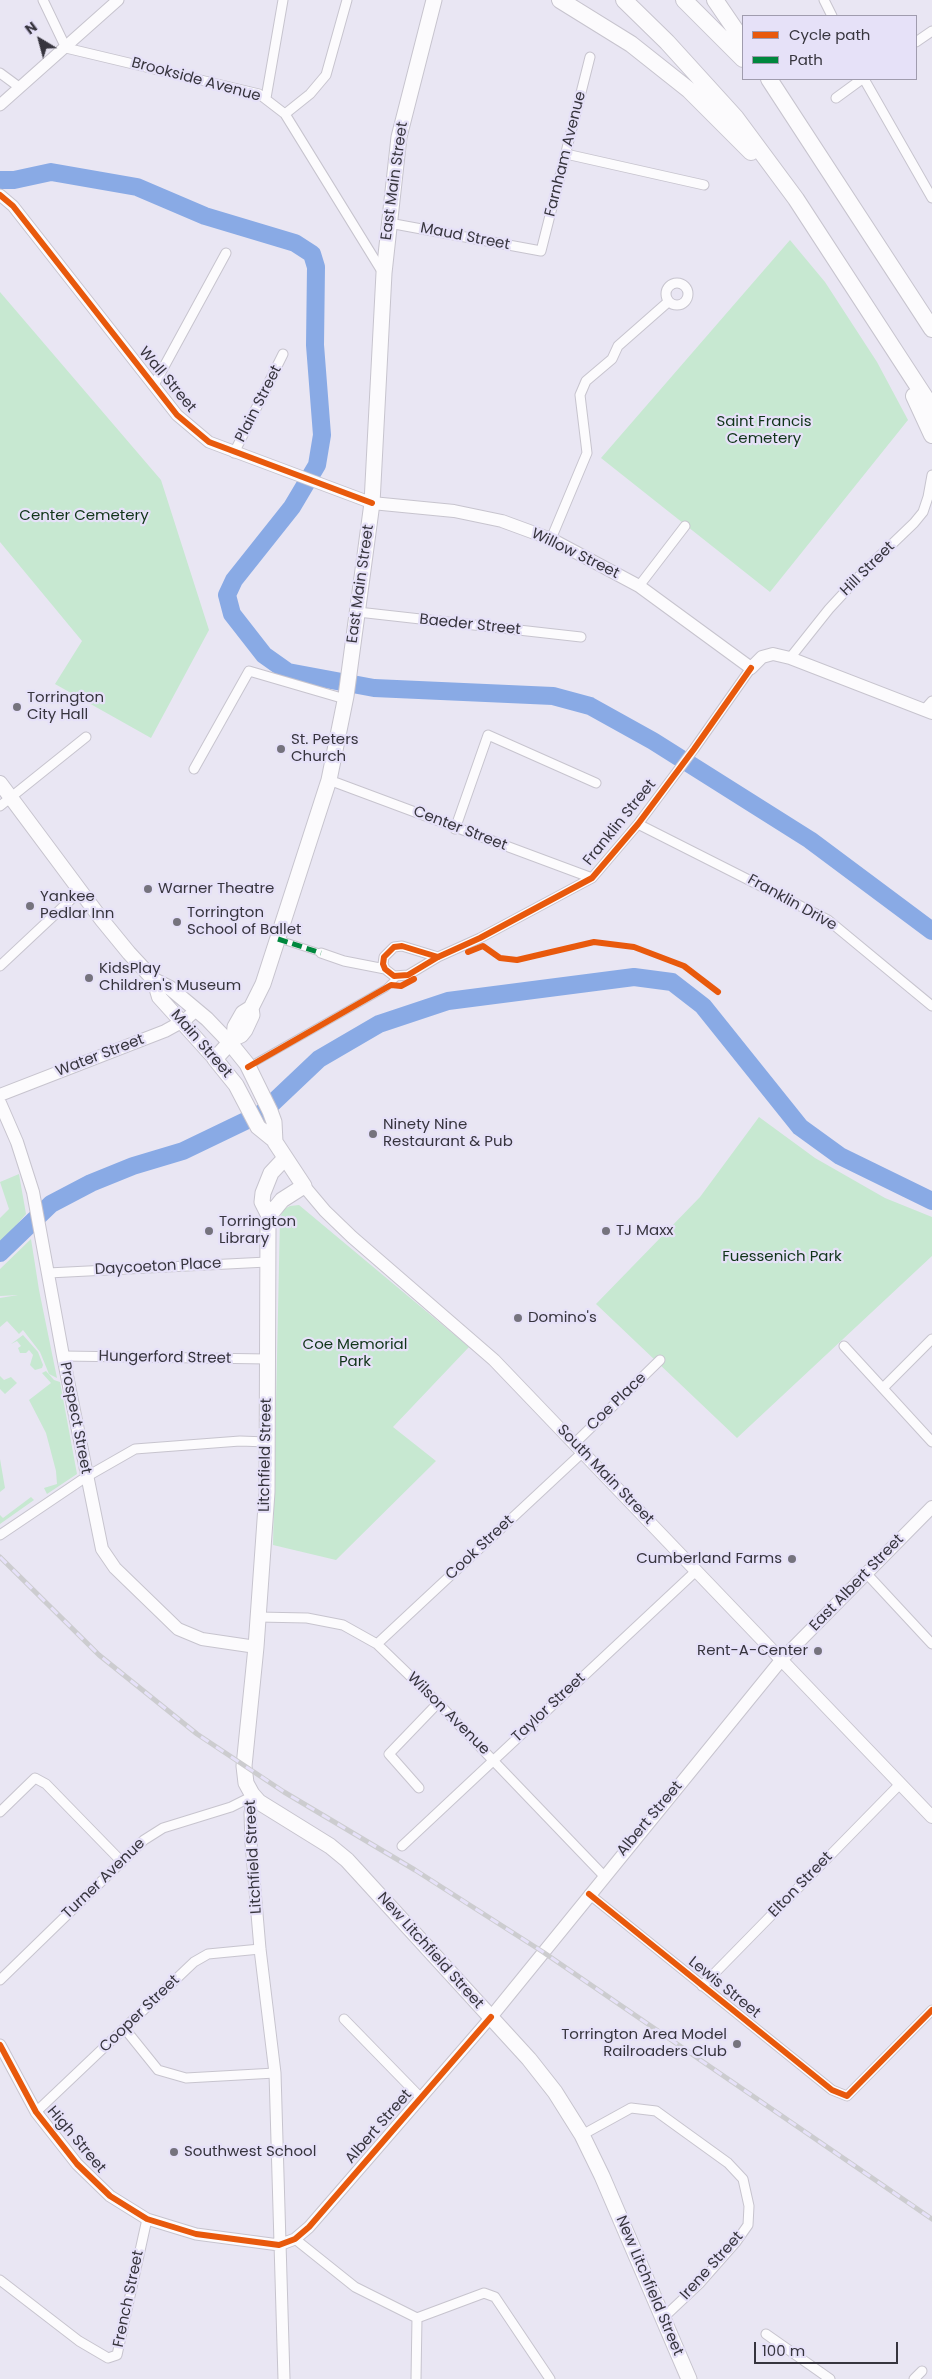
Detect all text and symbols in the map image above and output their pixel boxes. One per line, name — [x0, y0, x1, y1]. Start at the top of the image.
north arrow — [15, 15, 65, 65]
legend — [742, 15, 917, 80]
text: N — [21, 17, 41, 39]
text: Cycle path — [789, 24, 870, 45]
text: Path — [789, 49, 823, 70]
street label: Brookside Avenue — [129, 54, 263, 106]
street label: Farnham Avenue — [542, 90, 590, 218]
street label: East Main Street — [378, 121, 412, 241]
street label: Maud Street — [419, 220, 511, 254]
street label: Wall Street — [134, 344, 200, 416]
street label: Plain Street — [232, 363, 286, 445]
park label: Saint Francis Cemetery — [716, 413, 812, 448]
park label: Center Cemetery — [19, 507, 149, 525]
street label: East Main Street — [344, 524, 378, 644]
street label: Willow Street — [528, 525, 622, 583]
street label: Hill Street — [837, 538, 899, 600]
street label: Baeder Street — [419, 611, 521, 639]
place label: Torrington City Hall — [27, 689, 104, 724]
marker: Torrington City Hall — [11, 701, 23, 713]
place label: St. Peters Church — [291, 731, 359, 766]
marker: St. Peters Church — [275, 743, 287, 755]
street label: Franklin Street — [580, 776, 660, 870]
street label: Center Street — [411, 803, 509, 855]
street label: Franklin Drive — [744, 871, 840, 935]
place label: Warner Theatre — [158, 880, 274, 898]
marker: Warner Theatre — [142, 883, 154, 895]
place label: Yankee Pedlar Inn — [40, 888, 114, 923]
marker: Yankee Pedlar Inn — [24, 900, 36, 912]
place label: Torrington School of Ballet — [187, 904, 301, 939]
marker: Torrington School of Ballet — [171, 916, 183, 928]
place label: KidsPlay Children's Museum — [99, 960, 241, 995]
marker: KidsPlay Children's Museum — [83, 972, 95, 984]
street label: Main Street — [167, 1006, 235, 1082]
street label: Water Street — [53, 1031, 147, 1081]
place label: Ninety Nine Restaurant & Pub — [383, 1116, 513, 1151]
marker: Ninety Nine Restaurant & Pub — [367, 1128, 379, 1140]
place label: Torrington Library — [219, 1213, 296, 1248]
place label: TJ Maxx — [616, 1222, 673, 1240]
marker: Torrington Library — [203, 1225, 215, 1237]
marker: TJ Maxx — [600, 1225, 612, 1237]
park label: Fuessenich Park — [722, 1248, 842, 1266]
street label: Daycoeton Place — [94, 1255, 222, 1279]
place label: Domino's — [528, 1309, 597, 1327]
marker: Domino's — [512, 1312, 524, 1324]
park label: Coe Memorial Park — [303, 1336, 407, 1371]
street label: Hungerford Street — [98, 1348, 232, 1368]
street label: Prospect Street — [55, 1361, 95, 1475]
street label: Coe Place — [584, 1369, 650, 1435]
street label: Litchfield Street — [256, 1398, 276, 1512]
street label: South Main Street — [553, 1422, 657, 1528]
street label: Cook Street — [442, 1512, 518, 1584]
street label: East Albert Street — [806, 1531, 908, 1635]
place label: Cumberland Farms — [636, 1550, 782, 1568]
marker: Cumberland Farms — [786, 1553, 798, 1565]
place label: Rent-A-Center — [697, 1642, 808, 1660]
marker: Rent-A-Center — [812, 1645, 824, 1657]
street label: Wilson Avenue — [403, 1669, 493, 1759]
street label: Taylor Street — [509, 1670, 589, 1746]
street label: Albert Street — [613, 1778, 687, 1860]
street label: Litchfield Street — [242, 1800, 266, 1914]
street label: Turner Avenue — [59, 1835, 149, 1923]
street label: Elton Street — [765, 1849, 837, 1921]
street label: New Litchfield Street — [373, 1889, 487, 2013]
street label: Lewis Street — [684, 1953, 764, 2023]
street label: Cooper Street — [96, 1971, 184, 2057]
place label: Torrington Area Model Railroaders Club — [561, 2026, 727, 2061]
marker: Torrington Area Model Railroaders Club — [731, 2038, 743, 2050]
street label: Albert Street — [342, 2086, 416, 2168]
street label: High Street — [43, 2103, 109, 2177]
place label: Southwest School — [184, 2143, 316, 2161]
marker: Southwest School — [168, 2146, 180, 2158]
street label: New Litchfield Street — [611, 2213, 687, 2359]
street label: Irene Street — [677, 2228, 747, 2304]
street label: French Street — [110, 2249, 148, 2349]
scale bar — [757, 2332, 901, 2364]
text: 100 m — [762, 2340, 805, 2361]

